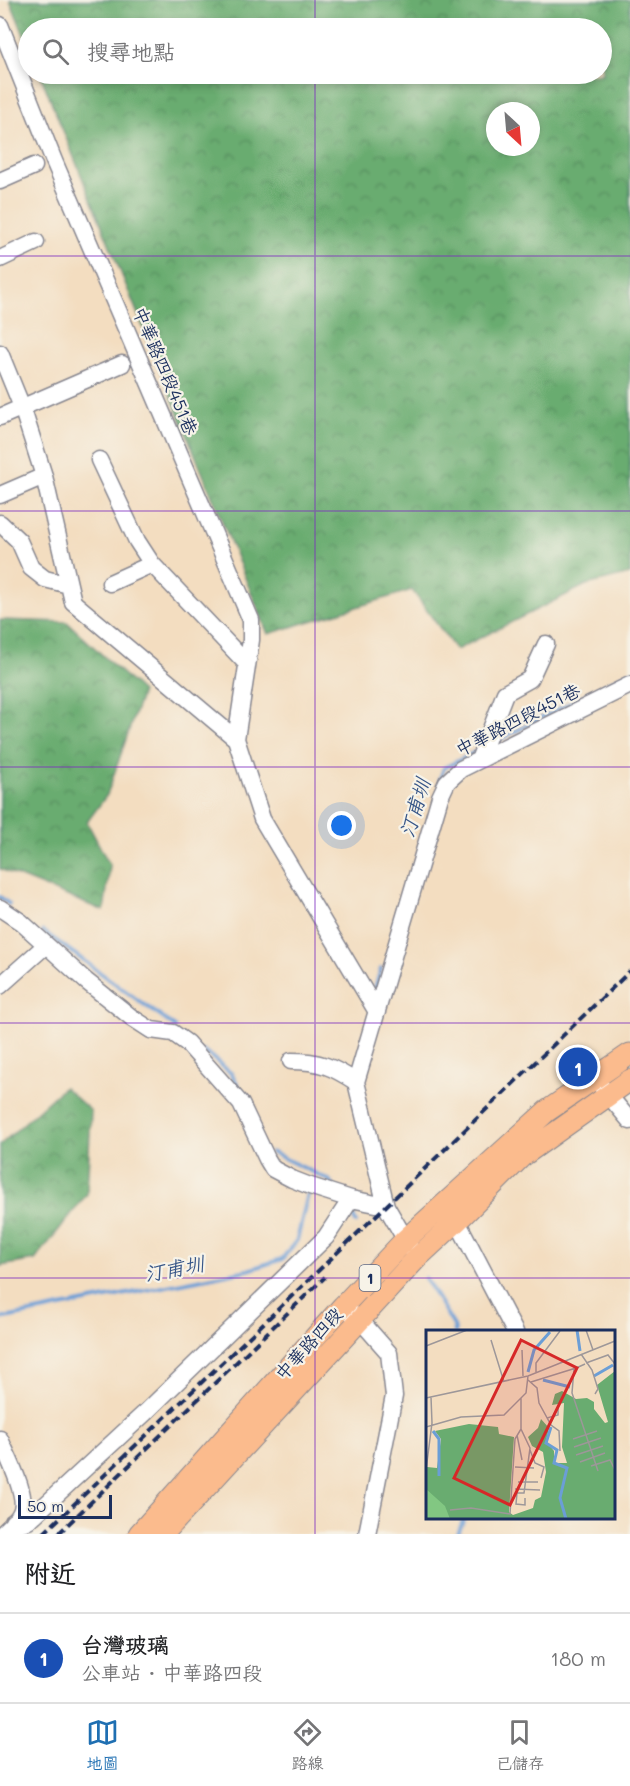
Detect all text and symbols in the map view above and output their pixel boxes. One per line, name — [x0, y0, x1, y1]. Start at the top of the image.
search box — [18, 18, 612, 84]
icon: search — [39, 35, 72, 68]
text: 搜尋地點 — [87, 37, 175, 66]
north arrow — [486, 102, 540, 156]
street label: 中華路四段451巷 — [128, 303, 204, 438]
street label: 中華路四段451巷 — [451, 677, 584, 761]
water label: 汀甫圳 — [393, 773, 436, 840]
your location — [327, 811, 356, 840]
pin: 1 — [558, 1044, 598, 1090]
water label: 汀甫圳 — [142, 1249, 208, 1287]
road number: 1 — [360, 1265, 380, 1291]
street label: 中華路四段 — [269, 1302, 347, 1385]
inset map — [426, 1330, 615, 1519]
scale bar — [18, 1492, 112, 1520]
text: 50 m — [27, 1495, 64, 1516]
text: 附近 — [24, 1556, 76, 1590]
text: 台灣玻璃 — [81, 1630, 169, 1659]
text: 1 — [39, 1645, 48, 1671]
text: 180 m — [550, 1645, 606, 1671]
text: 公車站 · 中華路四段 — [81, 1659, 263, 1685]
tab: 地圖 — [86, 1716, 119, 1774]
tab: 路線 — [291, 1716, 324, 1774]
tab: 已儲存 — [496, 1716, 544, 1774]

